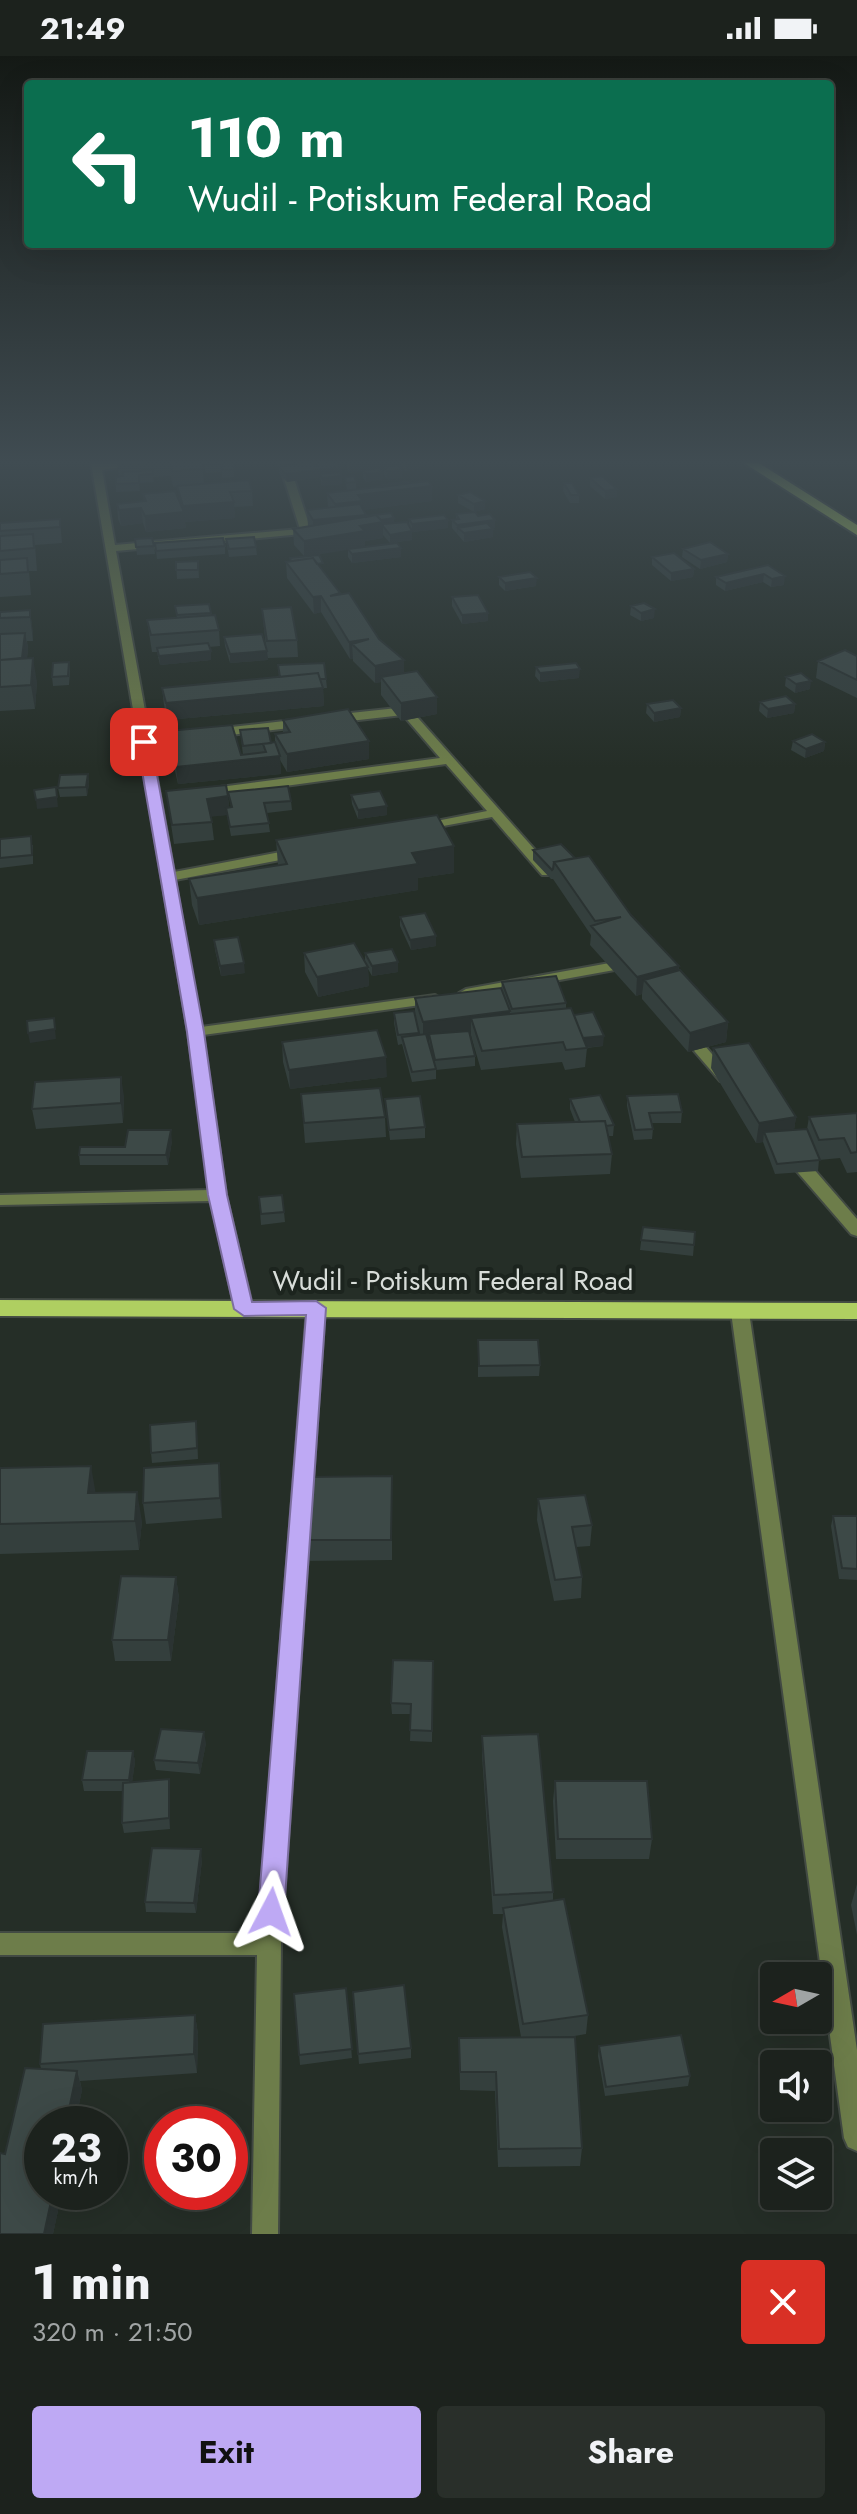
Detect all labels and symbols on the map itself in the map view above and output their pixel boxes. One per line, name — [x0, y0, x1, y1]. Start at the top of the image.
pin — [110, 708, 178, 776]
street label: Wudil - Potiskum Federal Road — [272, 1260, 634, 1301]
position arrow — [229, 1870, 313, 1954]
north arrow — [760, 1962, 832, 2034]
speed limit sign: 30 — [144, 2106, 248, 2210]

